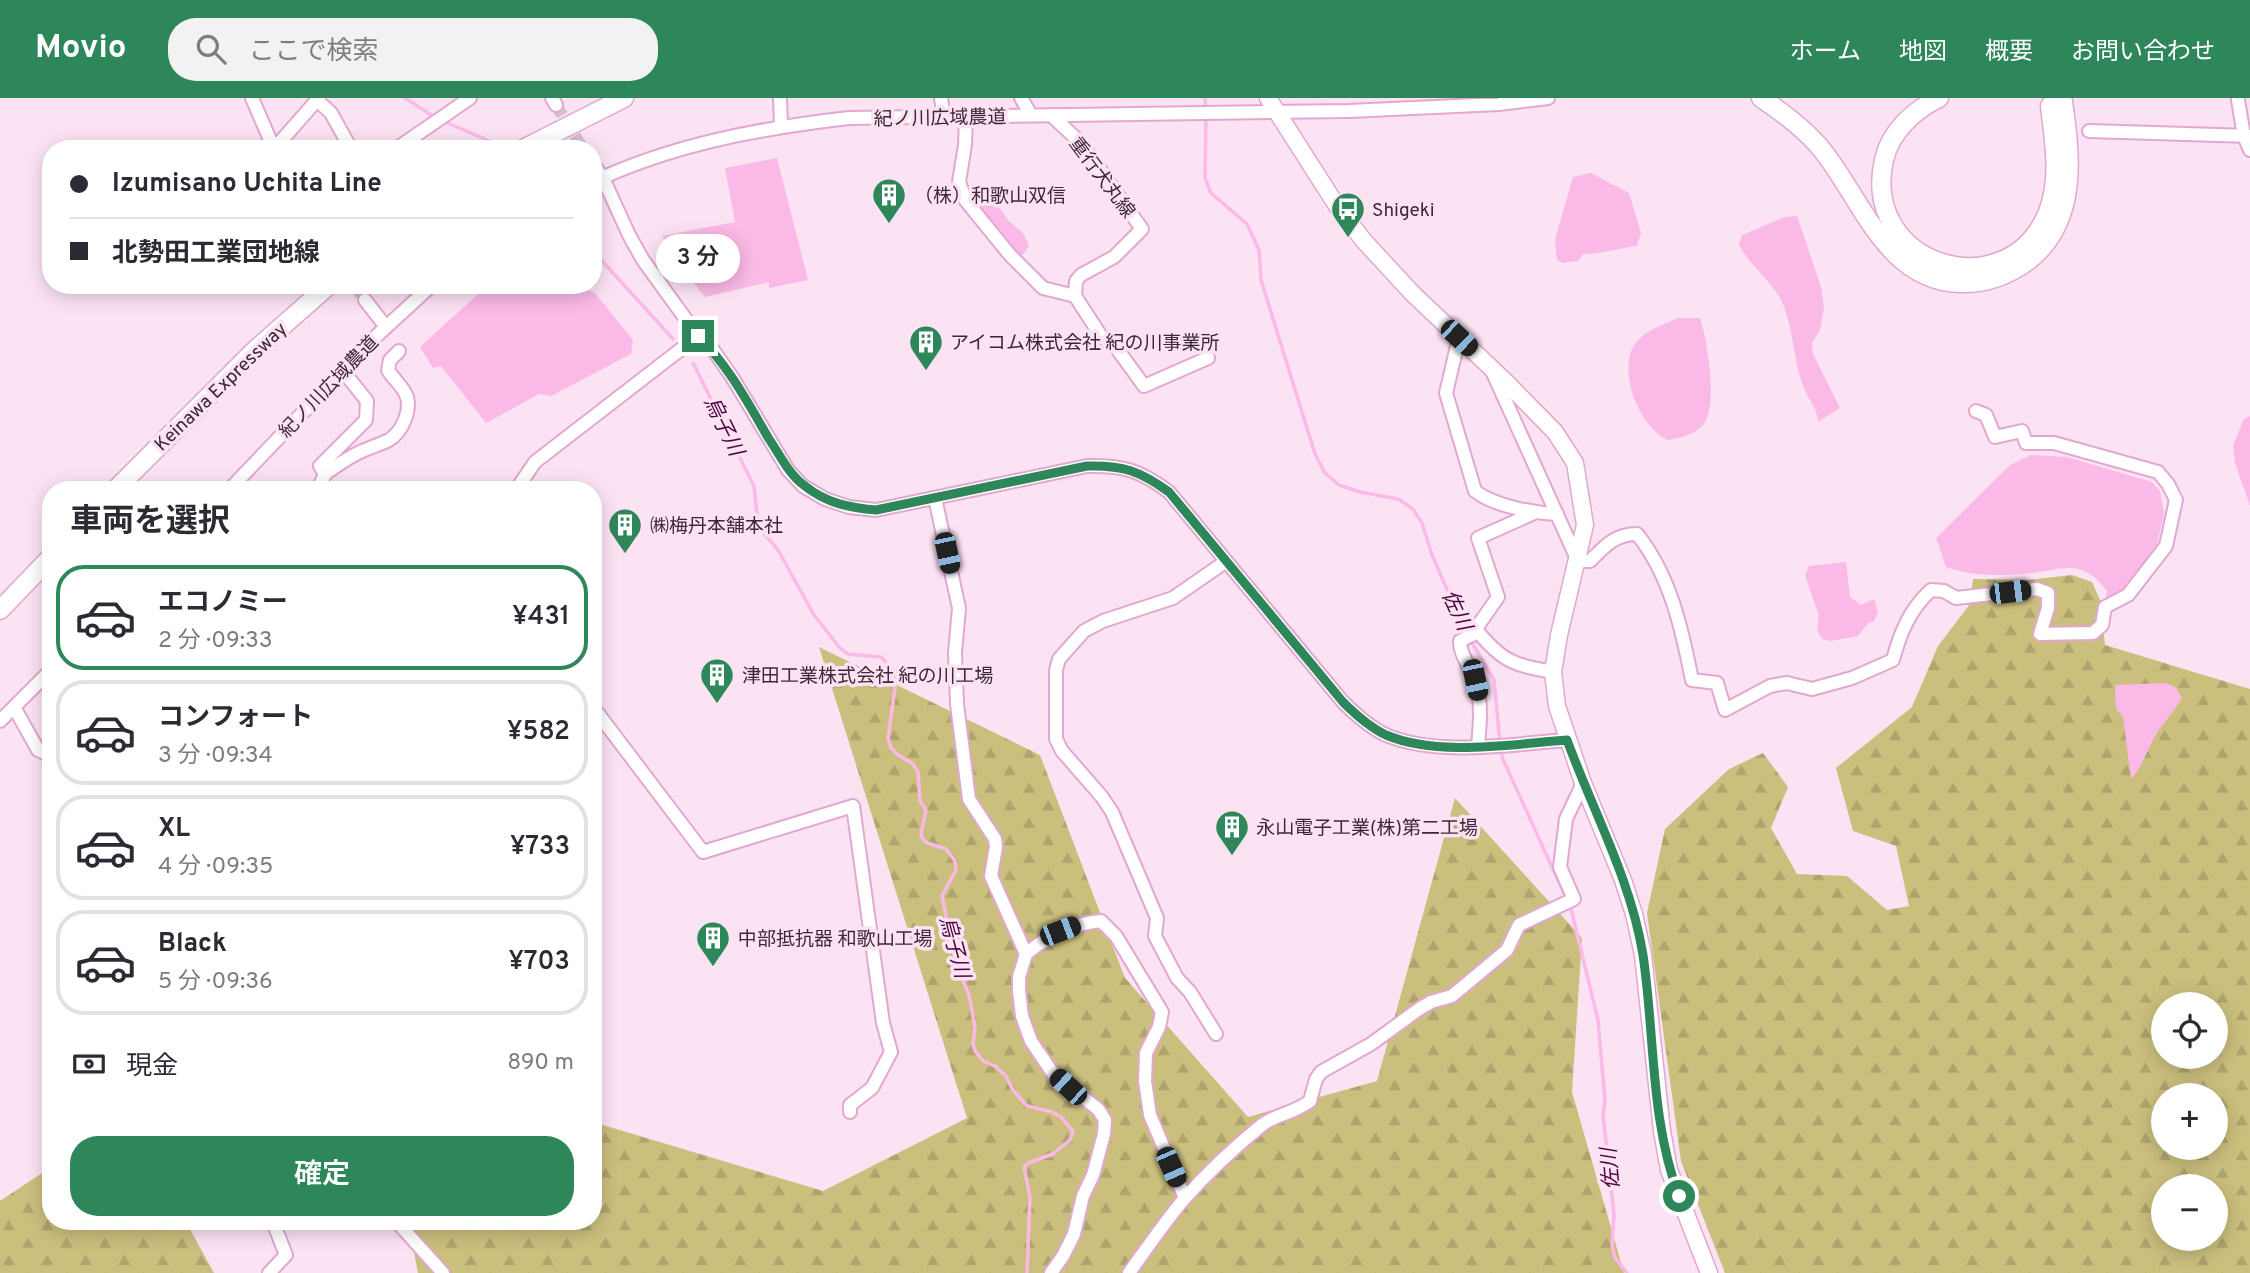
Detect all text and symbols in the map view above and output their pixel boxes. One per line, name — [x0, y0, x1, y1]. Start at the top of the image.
search box — [168, 18, 658, 81]
text: Movio — [35, 28, 126, 70]
icon: search — [192, 30, 230, 68]
text: ここで検索 — [248, 36, 378, 69]
text: ホーム — [1790, 38, 1861, 68]
text: 地図 — [1899, 38, 1947, 68]
text: 概要 — [1985, 38, 2033, 68]
text: お問い合わせ — [2071, 38, 2215, 68]
street label: 紀ノ川広域農道 — [873, 106, 1007, 132]
street label: 重行犬丸線 — [1063, 133, 1140, 223]
text: Izumisano Uchita Line — [112, 168, 382, 201]
building icon: （株）和歌山双信 — [870, 176, 908, 225]
place label: （株）和歌山双信 — [914, 185, 1066, 209]
bus stop icon: Shigeki — [1329, 190, 1367, 239]
place label: Shigeki — [1372, 199, 1435, 223]
callout: 3 分 — [656, 234, 740, 284]
text: 北勢田工業団地線 — [112, 238, 320, 271]
text: 3 分 — [677, 244, 719, 273]
car — [1437, 316, 1482, 360]
street label: Keinawa Expressway — [150, 318, 293, 457]
route end — [682, 320, 714, 352]
building icon: アイコム株式会社 紀の川事業所 — [907, 323, 945, 372]
street label: 紀ノ川広域農道 — [275, 331, 384, 444]
place label: アイコム株式会社 紀の川事業所 — [950, 332, 1220, 356]
water label: 烏子川 — [697, 392, 749, 463]
text: 車両を選択 — [70, 503, 230, 543]
building icon: ㈱梅丹本舗本社 — [606, 506, 644, 555]
place label: ㈱梅丹本舗本社 — [650, 515, 783, 539]
car — [933, 530, 962, 576]
car — [1988, 579, 2033, 605]
icon: car — [74, 586, 137, 649]
water label: 佐川 — [1435, 586, 1478, 637]
text: エコノミー — [158, 587, 288, 620]
text: ¥431 — [512, 601, 570, 634]
text: 2 分 · 09:33 — [158, 627, 273, 656]
building icon: 津田工業株式会社 紀の川工場 — [698, 656, 736, 705]
car — [1461, 657, 1490, 703]
place label: 津田工業株式会社 紀の川工場 — [742, 665, 993, 689]
icon: car — [74, 701, 137, 764]
text: コンフォート — [158, 702, 313, 735]
text: ¥582 — [507, 716, 570, 749]
text: 3 分 · 09:34 — [158, 742, 273, 771]
building icon: 永山電子工業(株)第二工場 — [1213, 808, 1251, 857]
text: XL — [158, 813, 190, 846]
icon: car — [74, 816, 137, 879]
place label: 永山電子工業(株)第二工場 — [1256, 817, 1478, 841]
text: ¥733 — [510, 831, 570, 864]
text: 4 分 · 09:35 — [158, 853, 273, 882]
water label: 烏子川 — [932, 913, 975, 983]
car — [1037, 914, 1084, 948]
building icon: 中部抵抗器 和歌山工場 — [694, 919, 732, 968]
text: Black — [158, 928, 227, 961]
place label: 中部抵抗器 和歌山工場 — [738, 928, 932, 952]
icon: car — [74, 931, 137, 994]
text: ¥703 — [508, 946, 570, 979]
text: 5 分 · 09:36 — [158, 968, 273, 997]
map controls — [2151, 992, 2228, 1251]
button: locate — [2151, 992, 2228, 1069]
icon: cash — [70, 1045, 108, 1083]
text: 890 m — [507, 1049, 574, 1078]
text: 現金 — [126, 1051, 178, 1084]
car — [1046, 1065, 1091, 1109]
button: + — [2151, 1083, 2228, 1160]
button: 確定 — [70, 1136, 574, 1216]
car — [1153, 1144, 1190, 1190]
water label: 佐川 — [1596, 1145, 1627, 1191]
button: − — [2151, 1174, 2228, 1251]
route start — [1663, 1180, 1695, 1212]

